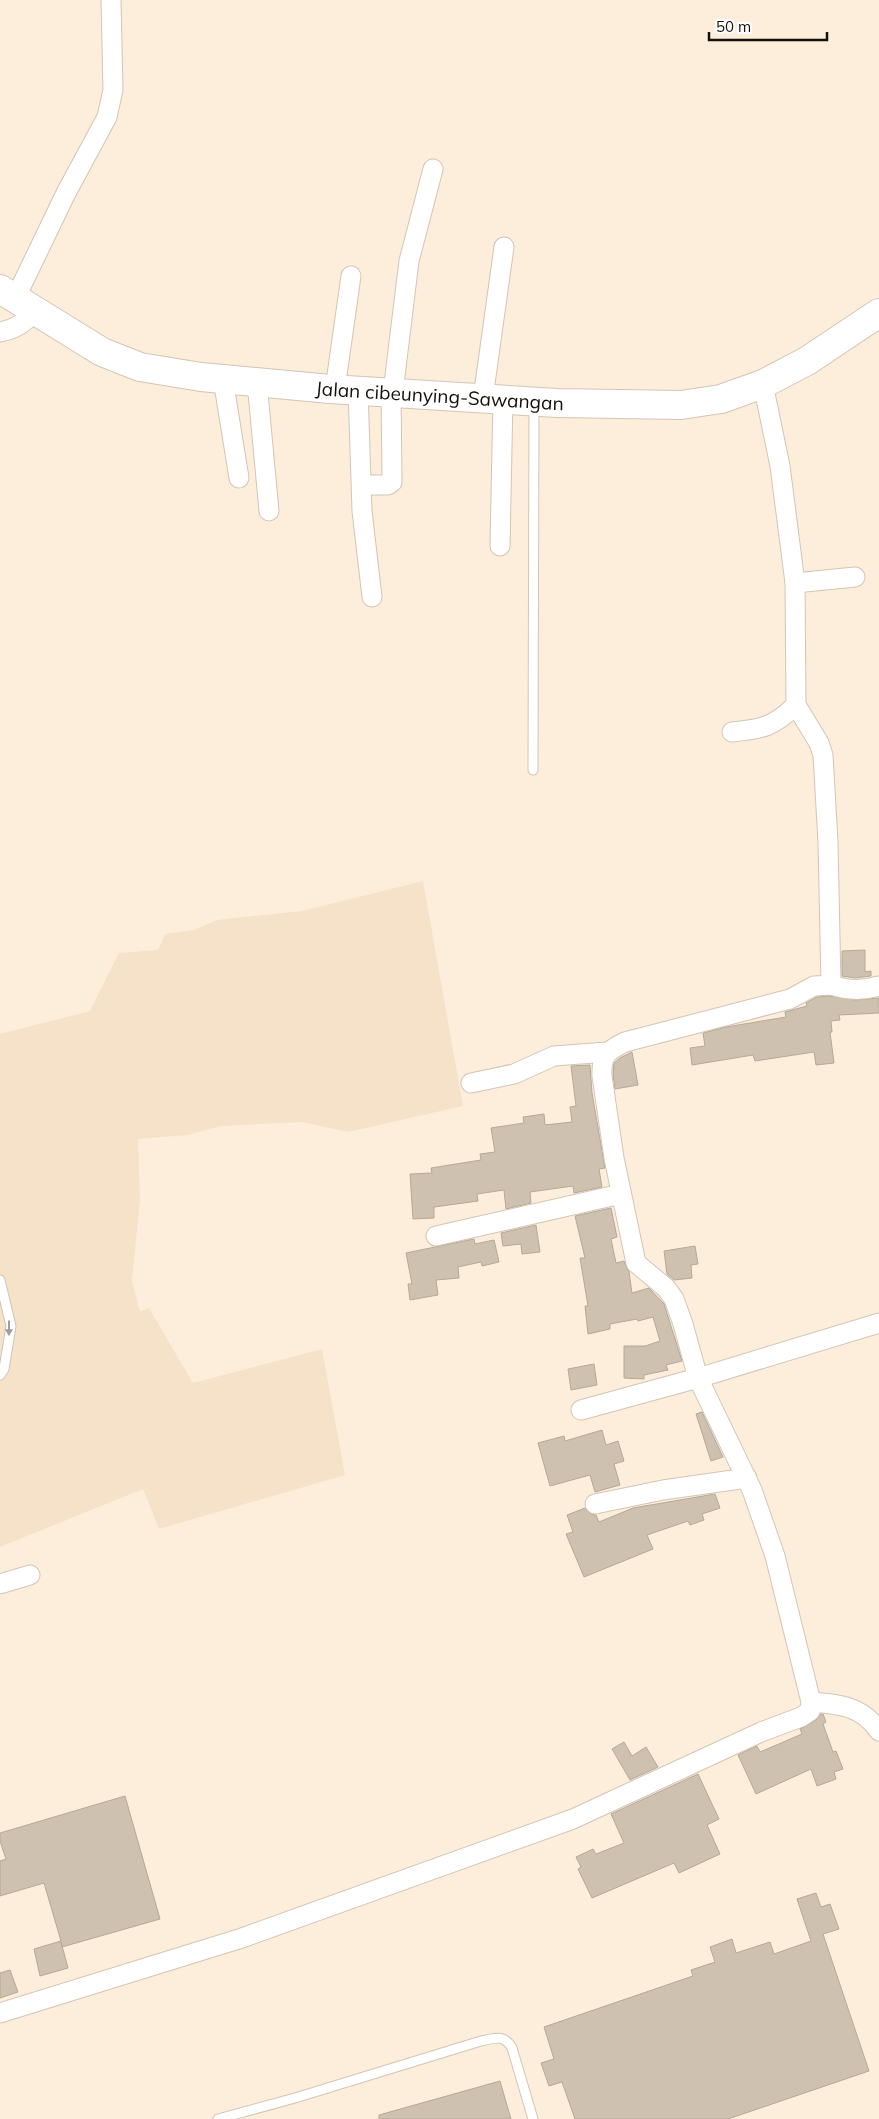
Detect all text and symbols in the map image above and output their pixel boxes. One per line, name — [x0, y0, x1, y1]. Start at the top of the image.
scale bar — [709, 10, 826, 42]
text: 50 m — [716, 17, 751, 36]
street label: Jalan cibeunying-Sawangan — [315, 376, 564, 415]
one-way arrow — [5, 1320, 13, 1336]

